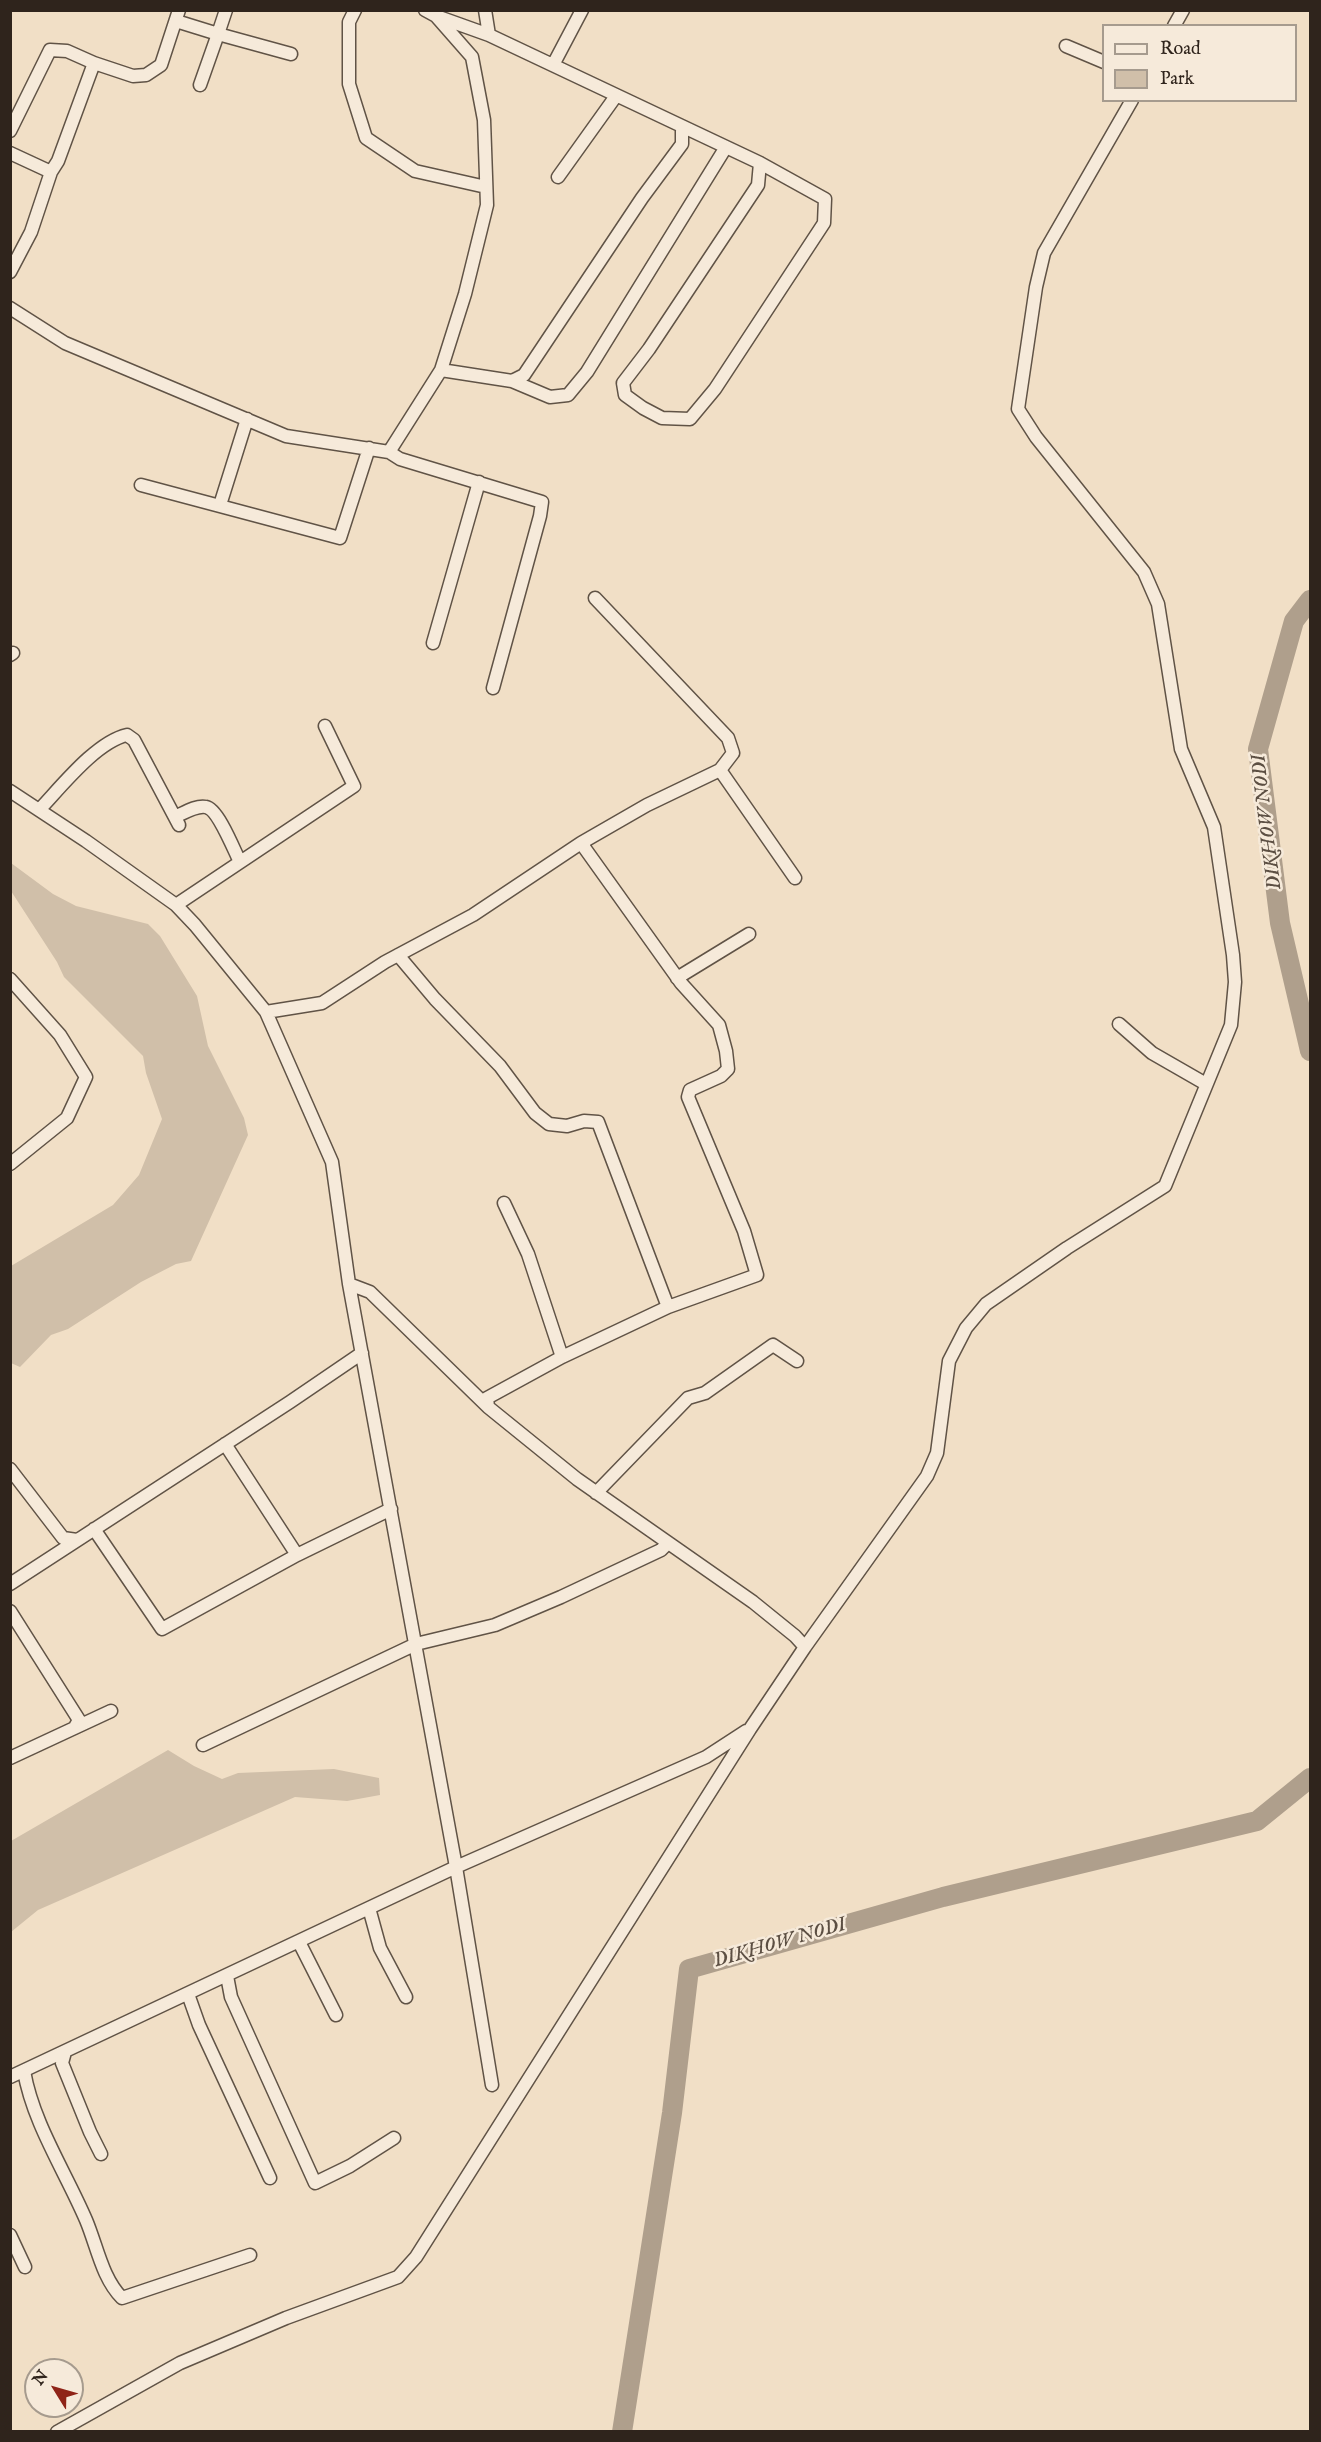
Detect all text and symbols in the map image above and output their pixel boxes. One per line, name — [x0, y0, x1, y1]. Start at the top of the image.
legend — [1102, 24, 1297, 102]
text: Road — [1160, 38, 1201, 61]
text: Park — [1160, 68, 1194, 91]
water label: DIKHOW NODI — [1248, 753, 1288, 891]
water label: DIKHOW NODI — [711, 1914, 849, 1974]
north arrow — [24, 2358, 84, 2418]
text: N — [29, 2367, 53, 2390]

